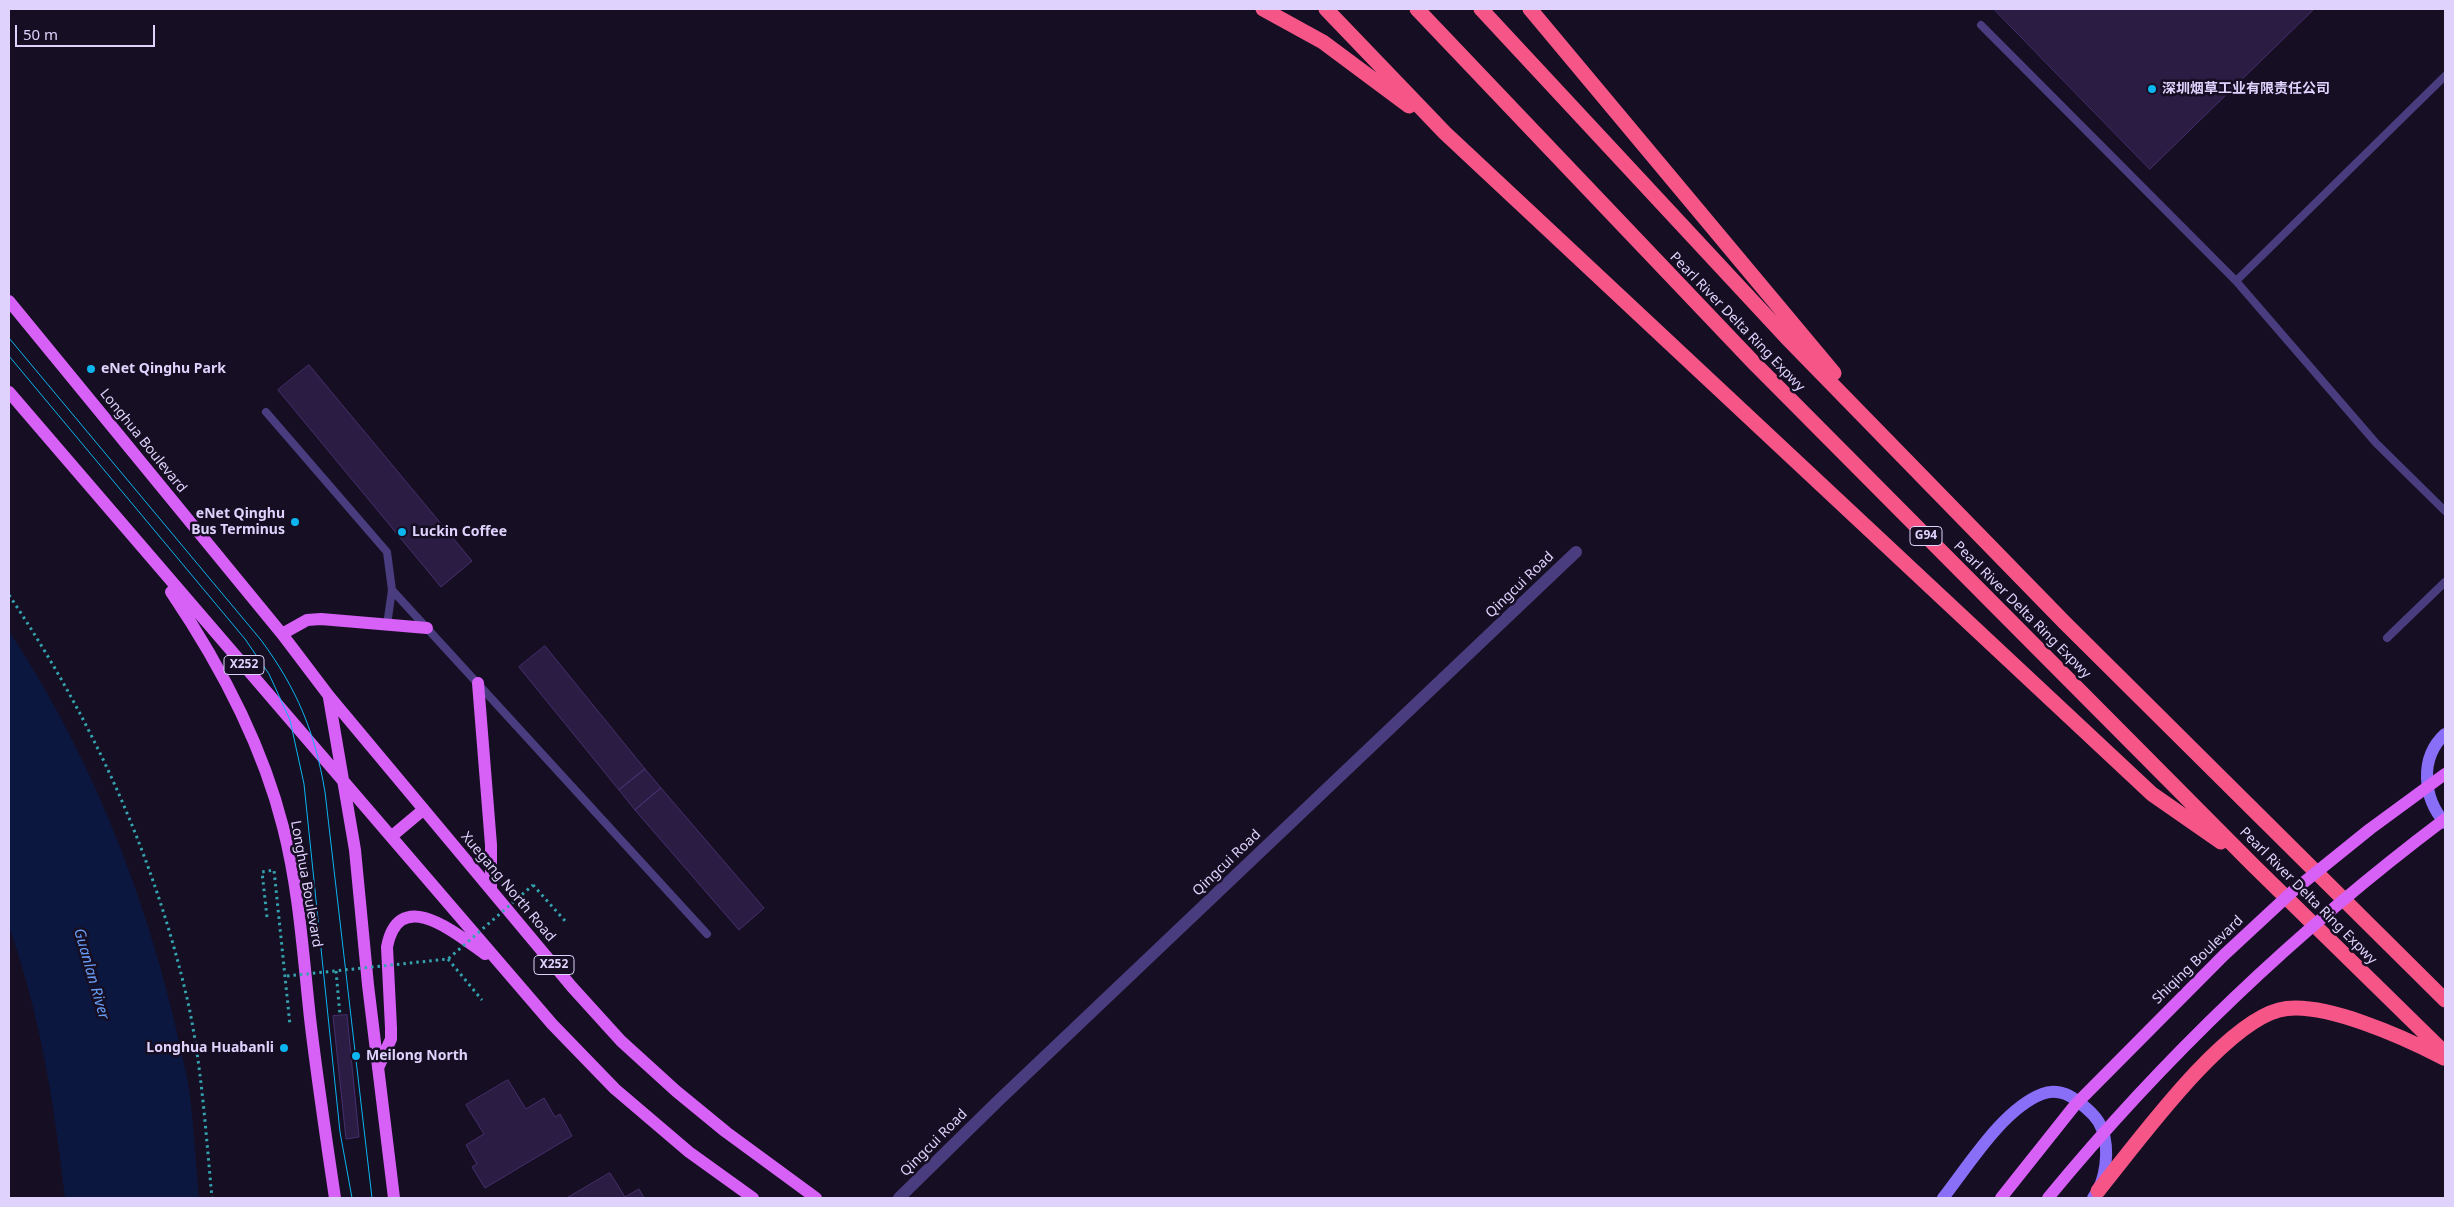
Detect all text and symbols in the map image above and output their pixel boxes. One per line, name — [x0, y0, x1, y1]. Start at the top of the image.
scale bar — [18, 15, 158, 47]
text: 50 m — [23, 24, 58, 44]
place label: 深圳烟草工业有限责任公司 — [2162, 81, 2330, 97]
marker: 深圳烟草工业有限责任公司 — [2146, 83, 2158, 95]
street label: Pearl River Delta Ring Expwy — [1666, 249, 1808, 395]
place label: eNet Qinghu Park — [101, 361, 226, 377]
marker: eNet Qinghu Park — [85, 363, 97, 375]
street label: Longhua Boulevard — [96, 386, 190, 496]
place label: eNet Qinghu Bus Terminus — [191, 506, 285, 538]
marker: eNet Qinghu Bus Terminus — [289, 516, 301, 528]
place label: Luckin Coffee — [412, 524, 507, 540]
marker: Luckin Coffee — [396, 526, 408, 538]
road number: G94 — [1910, 526, 1942, 546]
street label: Pearl River Delta Ring Expwy — [1950, 538, 2094, 682]
street label: Qingcui Road — [1482, 548, 1558, 622]
road number: X252 — [224, 656, 264, 674]
street label: Longhua Boulevard — [287, 819, 325, 949]
street label: Pearl River Delta Ring Expwy — [2236, 824, 2380, 968]
street label: Qingcui Road — [1189, 826, 1265, 900]
street label: Xuegang North Road — [457, 829, 559, 945]
street label: Shiqing Boulevard — [2149, 912, 2247, 1008]
water label: Guanlan River — [69, 926, 113, 1022]
road number: X252 — [534, 956, 574, 974]
place label: Longhua Huabanli — [146, 1040, 274, 1056]
marker: Longhua Huabanli — [278, 1042, 290, 1054]
place label: Meilong North — [366, 1048, 468, 1064]
marker: Meilong North — [350, 1050, 362, 1062]
street label: Qingcui Road — [897, 1106, 971, 1180]

